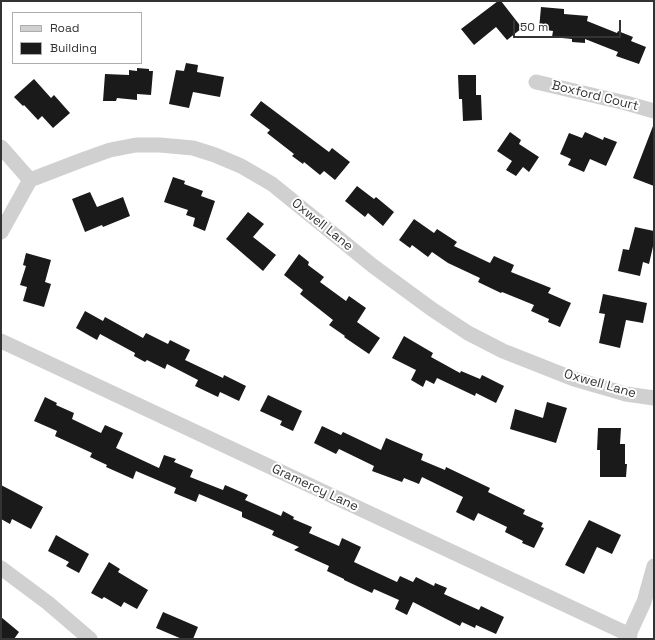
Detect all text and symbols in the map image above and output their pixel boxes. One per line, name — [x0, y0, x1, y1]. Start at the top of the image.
legend — [12, 12, 142, 64]
scale bar — [515, 12, 623, 38]
text: 50 m — [520, 19, 548, 35]
text: Road — [50, 20, 79, 36]
text: Building — [50, 40, 97, 56]
street label: Boxford Court — [550, 78, 640, 114]
street label: Oxwell Lane — [288, 196, 356, 254]
street label: Oxwell Lane — [562, 366, 638, 402]
street label: Gramercy Lane — [269, 461, 361, 515]

